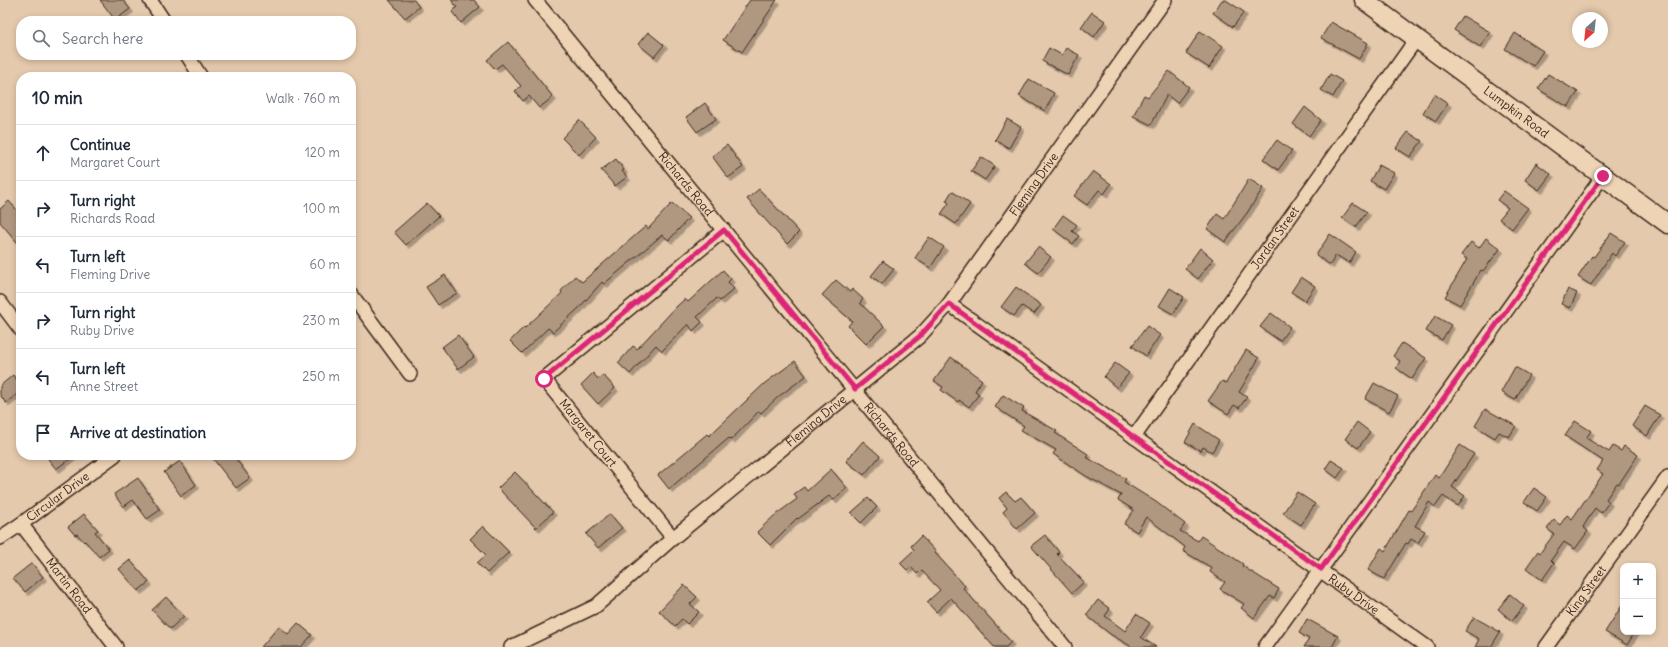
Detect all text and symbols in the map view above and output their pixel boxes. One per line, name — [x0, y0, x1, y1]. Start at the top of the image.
north arrow — [1572, 12, 1608, 48]
search box — [16, 16, 356, 60]
icon: search — [30, 27, 52, 49]
text: Search here — [62, 29, 143, 48]
street label: Lumpkin Road — [1481, 83, 1552, 141]
text: 10 min — [32, 87, 83, 109]
text: Walk · 760 m — [266, 90, 340, 107]
text: Continue — [70, 135, 131, 154]
icon: ahead — [32, 142, 54, 164]
text: 120 m — [305, 144, 340, 161]
street label: Richards Road — [656, 149, 717, 219]
street label: Fleming Drive — [1006, 150, 1061, 219]
text: Margaret Court — [70, 154, 160, 171]
route end — [1594, 167, 1612, 185]
text: Turn right — [70, 191, 135, 210]
icon: right — [32, 198, 54, 220]
text: 100 m — [303, 200, 340, 217]
street label: Jordan Street — [1247, 203, 1302, 272]
text: Richards Road — [70, 210, 155, 227]
text: Turn left — [70, 247, 125, 266]
icon: left — [32, 254, 54, 276]
text: 60 m — [309, 256, 340, 273]
text: Fleming Drive — [70, 266, 150, 283]
text: Turn right — [70, 303, 135, 322]
icon: right — [32, 310, 54, 332]
text: 230 m — [302, 312, 340, 329]
text: Ruby Drive — [70, 322, 134, 339]
text: Turn left — [70, 359, 125, 378]
icon: left — [32, 366, 54, 388]
text: 250 m — [302, 368, 340, 385]
route start — [535, 370, 553, 388]
text: Anne Street — [70, 378, 138, 395]
street label: Fleming Drive — [782, 391, 849, 450]
street label: Margaret Court — [556, 396, 620, 470]
street label: Richards Road — [861, 399, 922, 470]
icon: arrive — [32, 422, 54, 444]
text: Arrive at destination — [70, 423, 206, 442]
street label: Circular Drive — [23, 468, 92, 525]
street label: Martin Road — [43, 555, 95, 616]
street label: King Street — [1563, 562, 1609, 619]
map controls — [1620, 563, 1656, 635]
button: + — [1620, 563, 1656, 599]
street label: Ruby Drive — [1325, 571, 1382, 617]
button: − — [1620, 599, 1656, 635]

